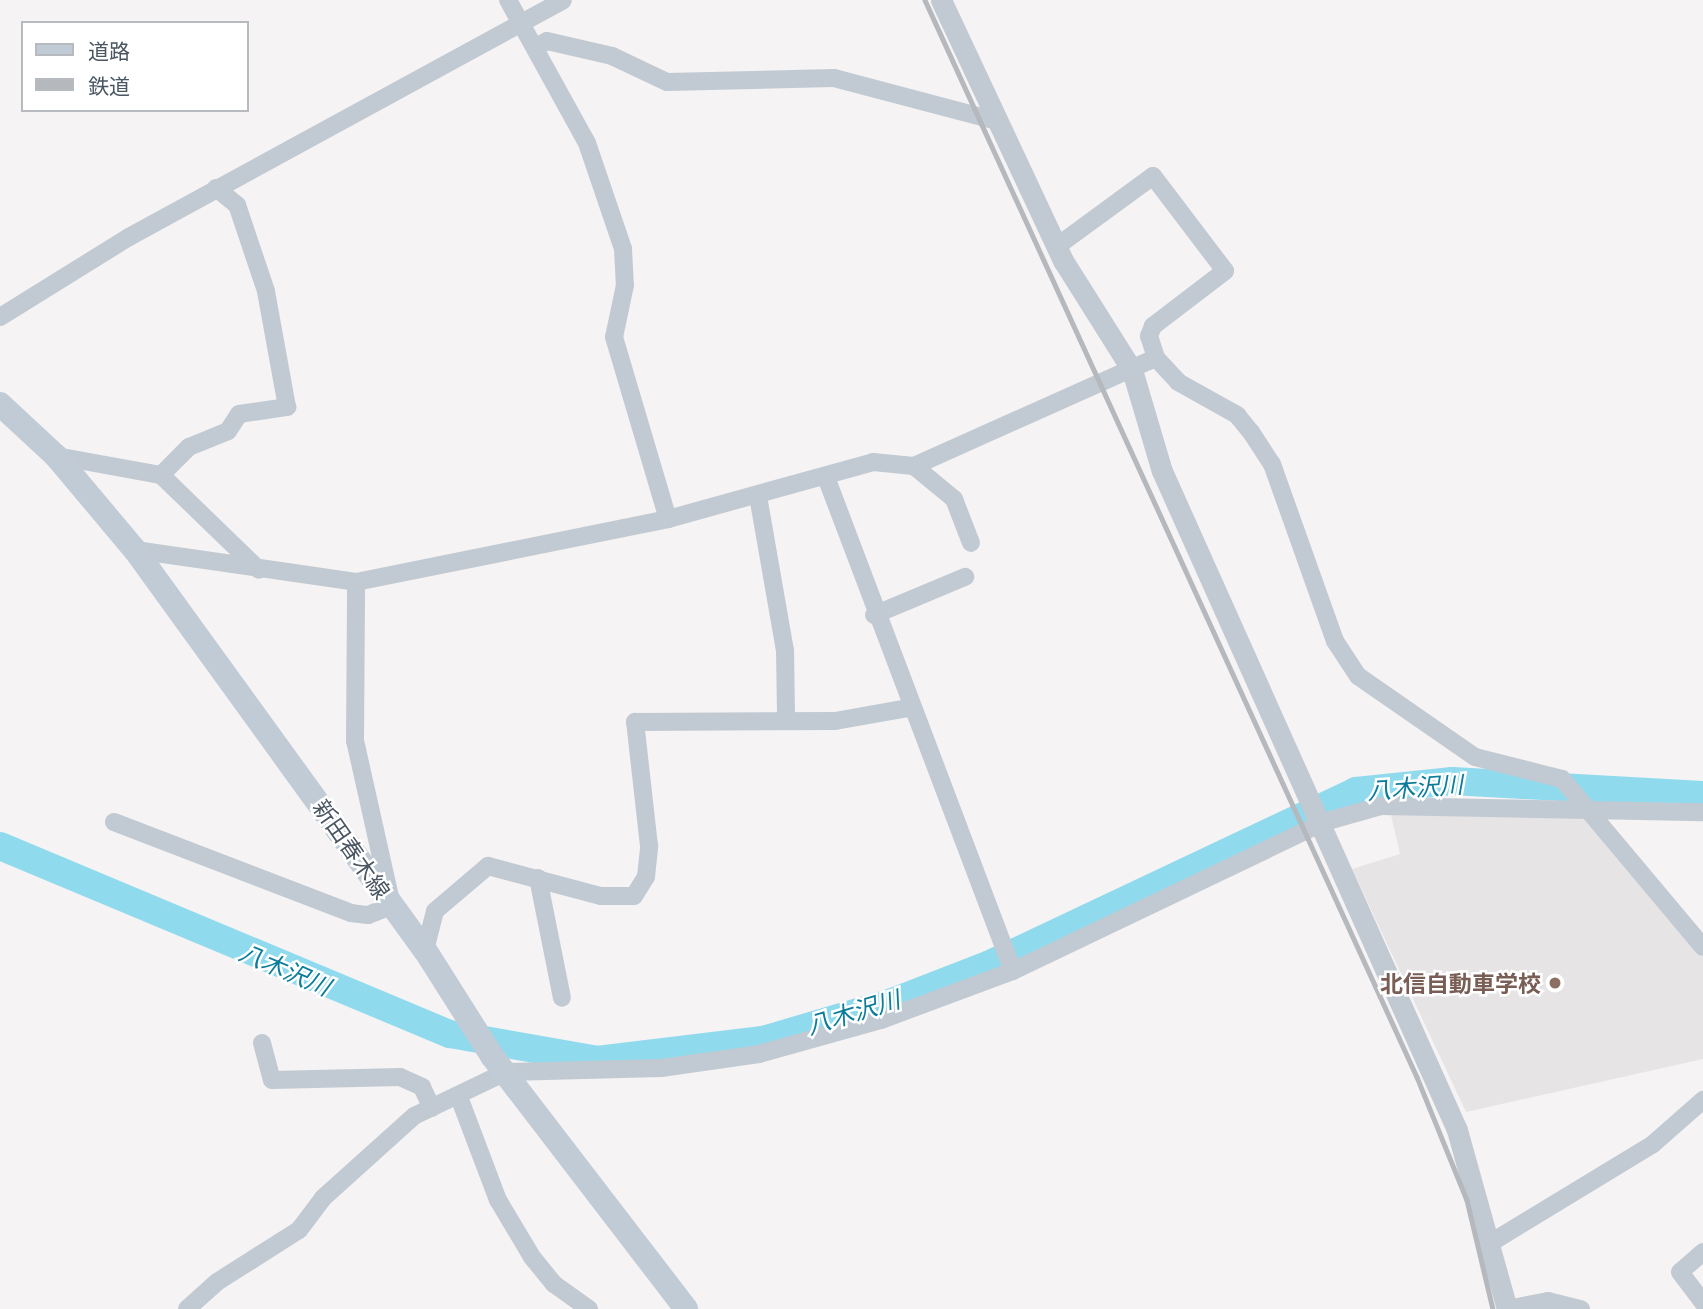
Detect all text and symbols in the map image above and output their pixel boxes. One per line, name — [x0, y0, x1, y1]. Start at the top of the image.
legend — [21, 21, 248, 112]
text: 道路 — [88, 38, 130, 63]
text: 鉄道 — [88, 73, 130, 98]
water label: 八木沢川 — [1366, 769, 1464, 805]
street label: 新田春木線 — [308, 794, 396, 904]
water label: 八木沢川 — [235, 937, 335, 1001]
place label: 北信自動車学校 — [1380, 969, 1541, 997]
marker: 北信自動車学校 — [1547, 975, 1563, 991]
water label: 八木沢川 — [803, 984, 903, 1040]

